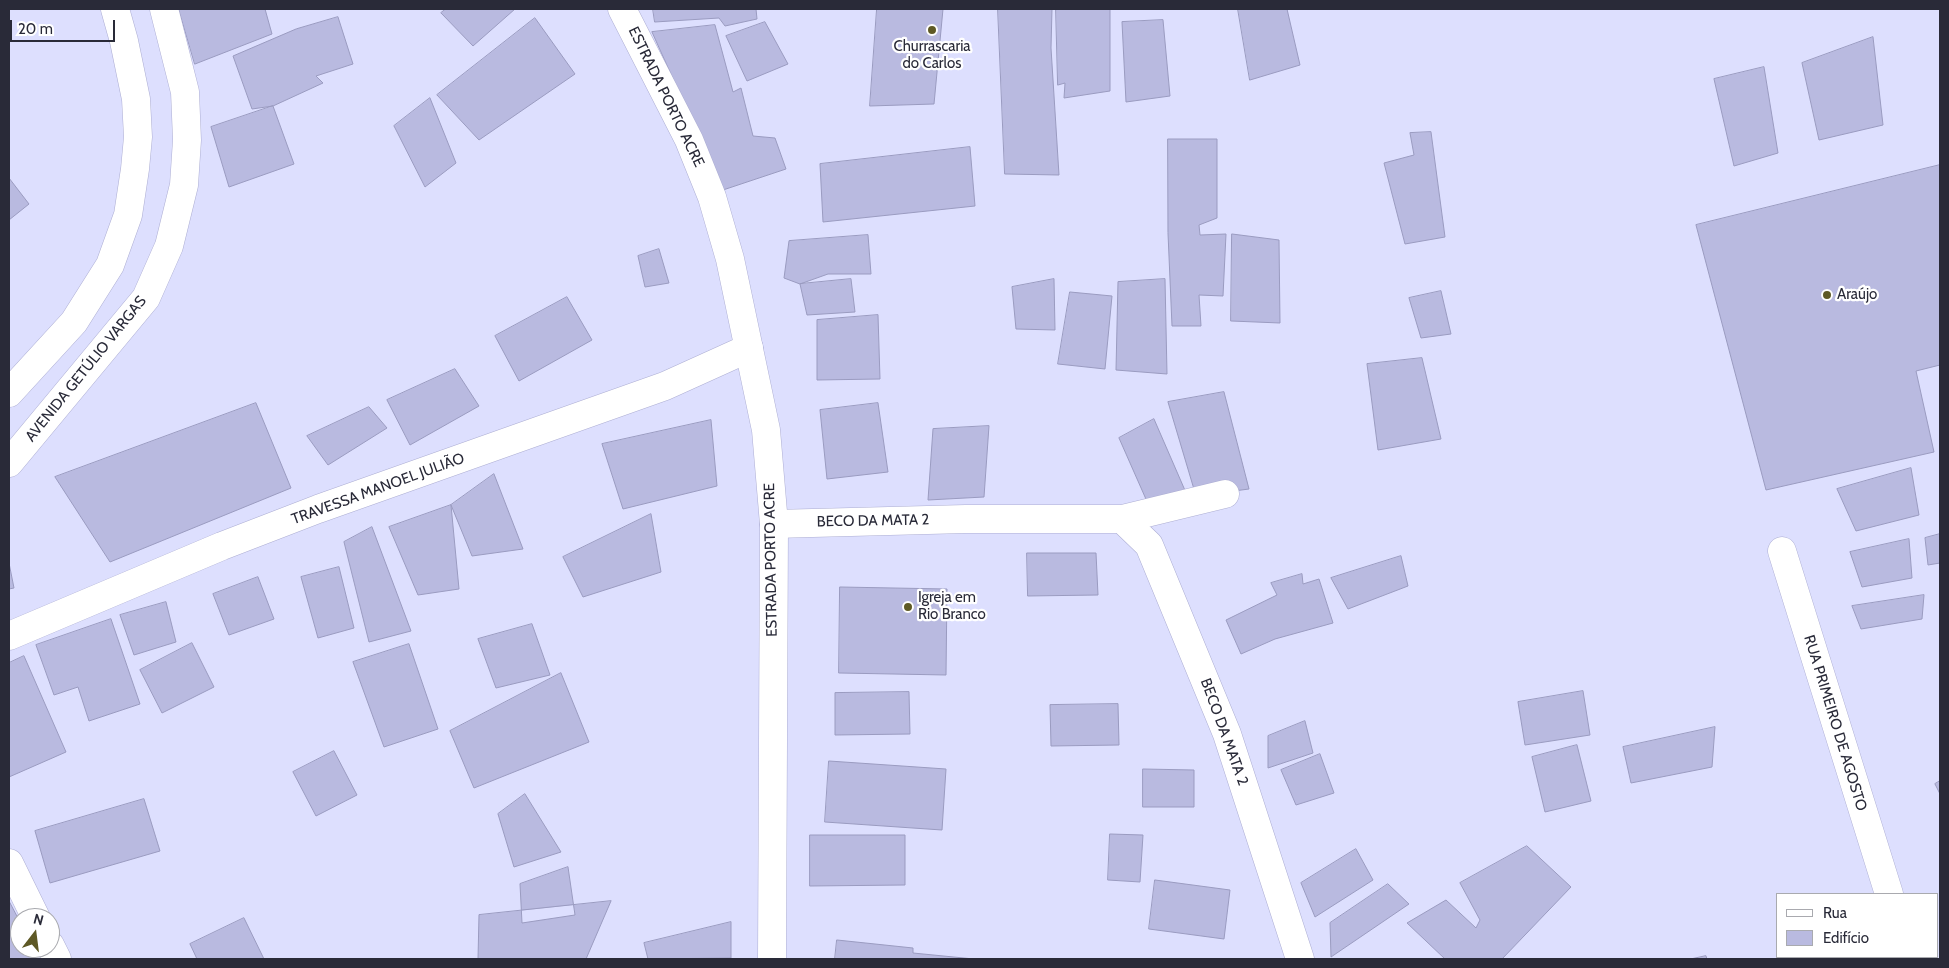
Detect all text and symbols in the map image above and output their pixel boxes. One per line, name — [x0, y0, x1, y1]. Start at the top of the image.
scale bar — [12, 10, 118, 42]
text: 20 m — [18, 20, 53, 38]
street label: ESTRADA PORTO ACRE — [624, 24, 708, 170]
marker: Churrascaria do Carlos — [926, 24, 938, 36]
place label: Churrascaria do Carlos — [893, 38, 971, 73]
place label: Araújo — [1837, 286, 1877, 304]
marker: Araújo — [1821, 289, 1833, 301]
street label: AVENIDA GETÚLIO VARGAS — [22, 293, 150, 445]
street label: TRAVESSA MANOEL JULIÃO — [289, 449, 467, 529]
street label: ESTRADA PORTO ACRE — [761, 483, 781, 637]
street label: BECO DA MATA 2 — [817, 511, 929, 531]
place label: Igreja em Rio Branco — [918, 589, 986, 624]
marker: Igreja em Rio Branco — [902, 601, 914, 613]
street label: RUA PRIMEIRO DE AGOSTO — [1800, 633, 1870, 813]
street label: BECO DA MATA 2 — [1196, 676, 1252, 788]
legend — [1776, 893, 1939, 958]
text: Rua — [1823, 904, 1847, 922]
north arrow — [10, 908, 60, 958]
text: N — [32, 910, 46, 929]
text: Edifício — [1823, 929, 1869, 947]

